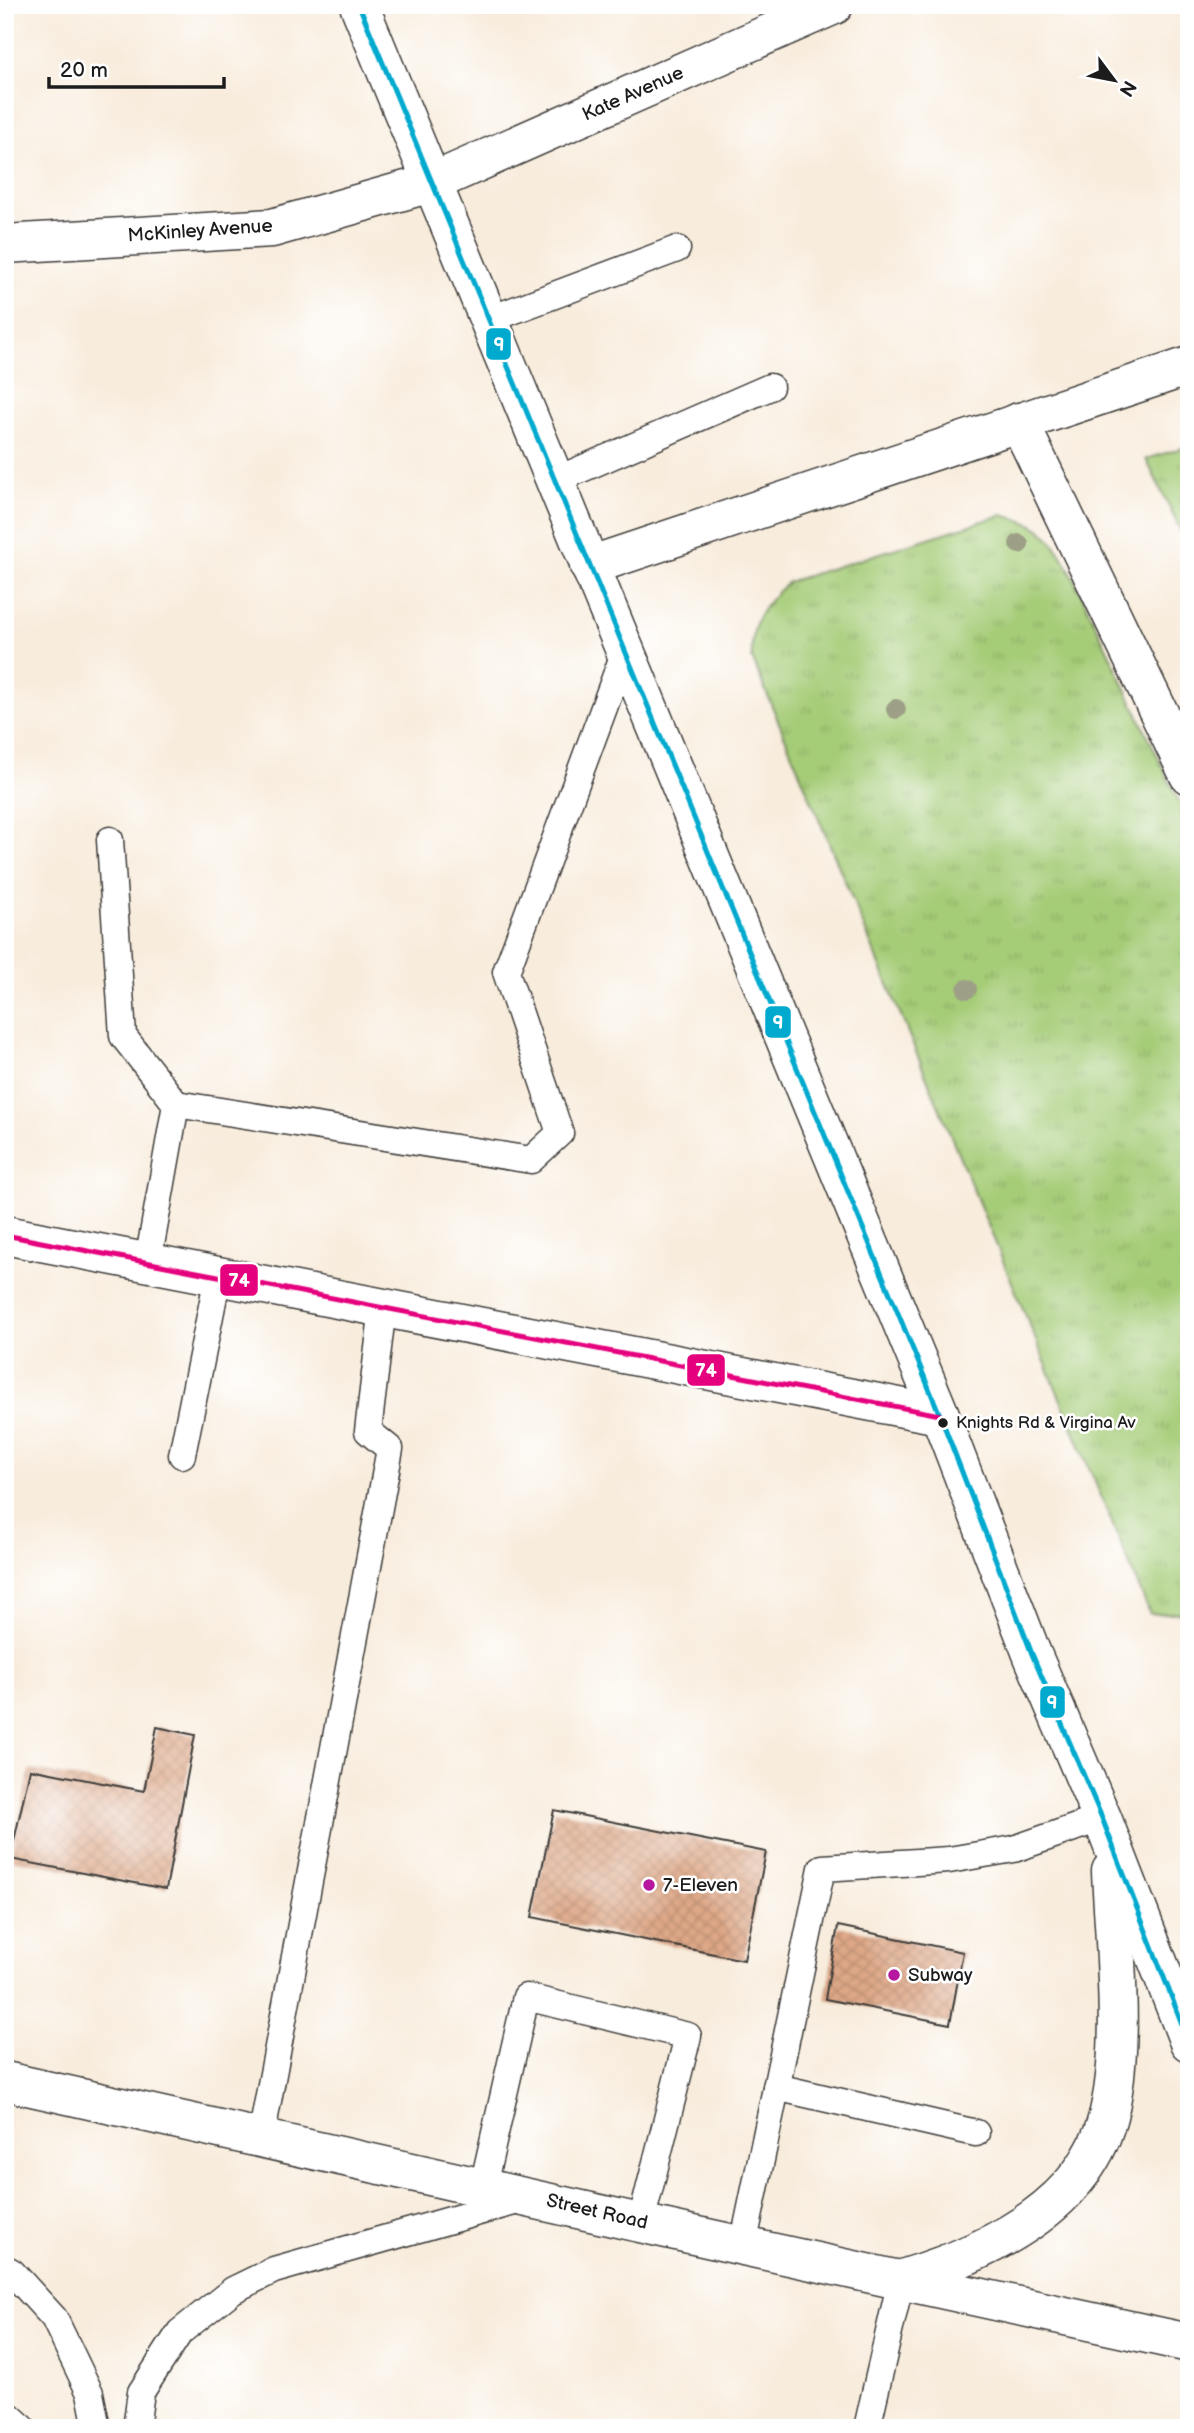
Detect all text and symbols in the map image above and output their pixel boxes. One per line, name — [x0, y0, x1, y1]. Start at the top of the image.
scale bar — [49, 46, 224, 90]
north arrow — [1078, 46, 1148, 116]
text: 20 m — [60, 58, 108, 83]
street label: Kate Avenue — [579, 61, 687, 127]
text: N — [1114, 76, 1141, 100]
street label: McKinley Avenue — [127, 214, 273, 248]
line badge: 9 — [485, 327, 512, 361]
text: 9 — [493, 334, 505, 357]
line badge: 9 — [764, 1005, 792, 1039]
text: 9 — [772, 1012, 784, 1035]
line badge: 74 — [219, 1263, 259, 1297]
text: 74 — [228, 1270, 250, 1293]
line badge: 74 — [686, 1353, 726, 1387]
text: 74 — [695, 1360, 717, 1383]
place label: Knights Rd & Virgina Av — [956, 1413, 1136, 1433]
marker: Knights Rd & Virgina Av — [936, 1416, 950, 1430]
line badge: 9 — [1039, 1685, 1066, 1719]
text: 9 — [1046, 1692, 1058, 1715]
place label: 7-Eleven — [663, 1874, 738, 1897]
marker: 7-Eleven — [641, 1877, 657, 1893]
place label: Subway — [908, 1964, 973, 1987]
marker: Subway — [886, 1967, 902, 1983]
street label: Street Road — [544, 2189, 650, 2235]

